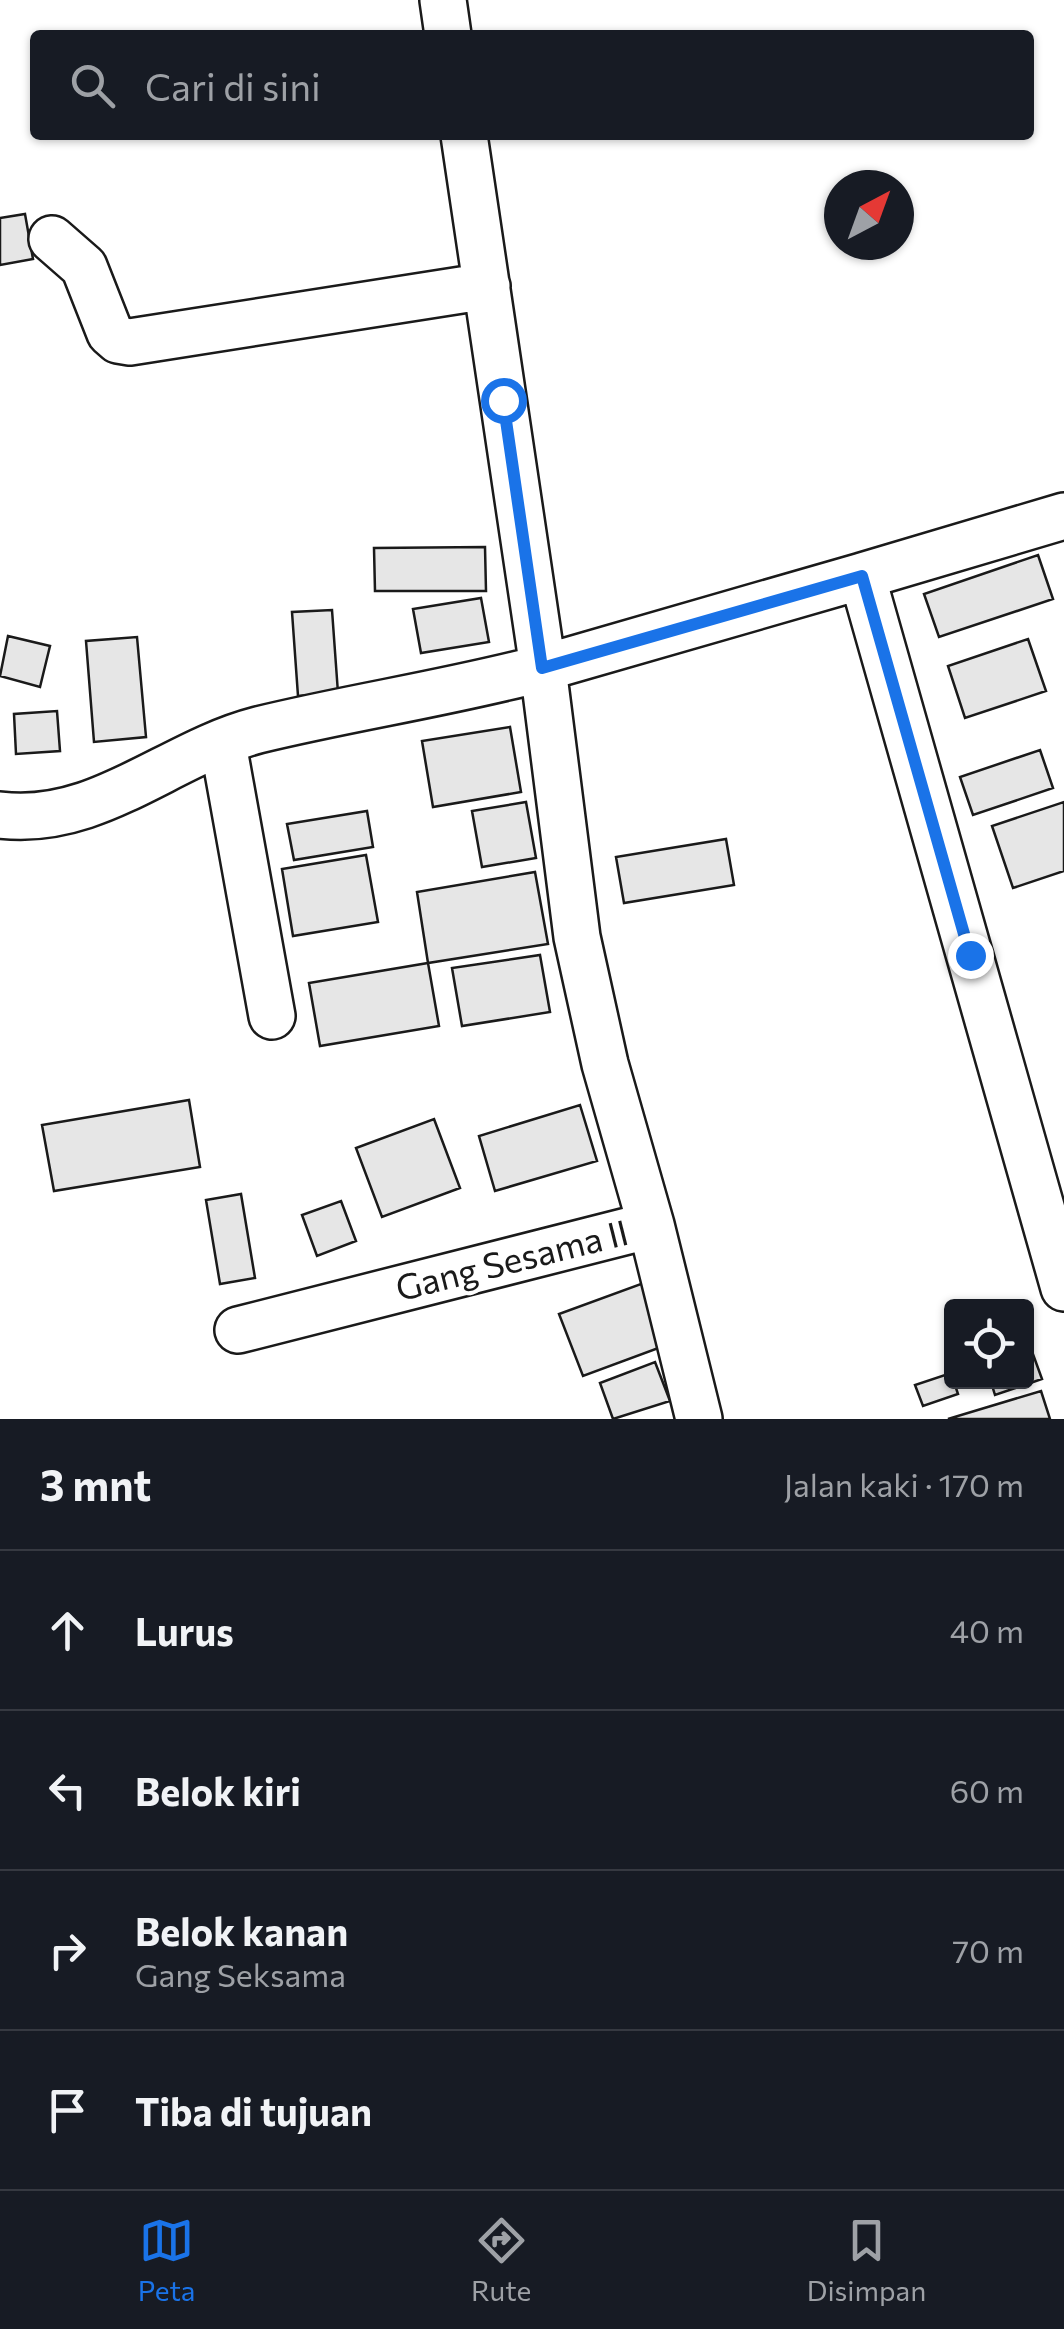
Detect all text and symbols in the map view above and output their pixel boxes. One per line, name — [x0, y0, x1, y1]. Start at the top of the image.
search box — [30, 30, 1034, 140]
icon: search — [65, 58, 120, 113]
text: Cari di sini — [145, 62, 321, 109]
north arrow — [824, 170, 914, 260]
route start — [481, 378, 527, 424]
route end — [948, 933, 994, 979]
street label: Gang Sesama II — [391, 1209, 632, 1308]
map controls — [944, 1299, 1034, 1389]
button: locate — [944, 1299, 1034, 1389]
text: 3 mnt — [40, 1458, 151, 1510]
text: Jalan kaki · 170 m — [784, 1464, 1024, 1504]
icon: ahead — [40, 1603, 95, 1658]
text: Lurus — [135, 1607, 234, 1654]
text: 40 m — [950, 1610, 1024, 1650]
icon: left — [40, 1763, 95, 1818]
text: Belok kiri — [135, 1767, 301, 1814]
text: 60 m — [950, 1770, 1024, 1810]
text: Belok kanan — [135, 1907, 348, 1954]
icon: right — [40, 1923, 95, 1978]
text: 70 m — [952, 1930, 1024, 1970]
text: Gang Seksama — [135, 1954, 346, 1994]
icon: arrive — [40, 2083, 95, 2138]
text: Tiba di tujuan — [135, 2087, 372, 2134]
tab: Peta — [138, 2213, 196, 2307]
tab: Rute — [471, 2213, 531, 2307]
tab: Disimpan — [807, 2213, 926, 2307]

